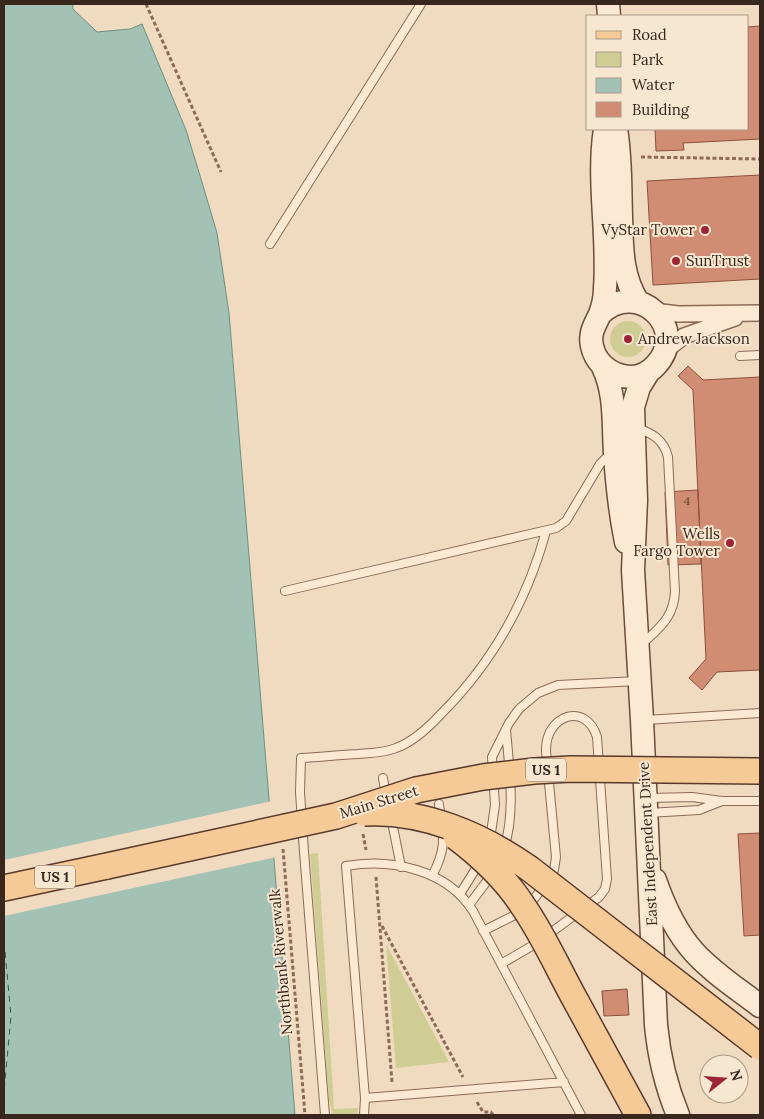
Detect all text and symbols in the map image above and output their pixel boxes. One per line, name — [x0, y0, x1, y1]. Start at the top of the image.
legend — [586, 15, 749, 130]
text: Road — [632, 25, 667, 44]
text: Park — [632, 50, 663, 69]
text: Water — [632, 75, 675, 94]
text: Building — [632, 100, 690, 119]
place label: VyStar Tower — [600, 220, 696, 239]
marker: VyStar Tower — [699, 224, 711, 236]
place label: SunTrust — [686, 251, 750, 270]
marker: SunTrust — [670, 255, 682, 267]
place label: Andrew Jackson — [637, 329, 750, 348]
marker: Andrew Jackson — [622, 333, 634, 345]
house number: 4 — [684, 493, 691, 508]
place label: Wells Fargo Tower — [633, 524, 721, 560]
marker: Wells Fargo Tower — [724, 537, 736, 549]
road number: US 1 — [526, 758, 566, 782]
street label: East Independent Drive — [634, 761, 661, 927]
street label: Main Street — [337, 780, 421, 822]
road number: US 1 — [35, 866, 75, 889]
street label: Northbank Riverwalk — [265, 888, 296, 1036]
north arrow — [699, 1054, 749, 1104]
text: N — [726, 1067, 747, 1083]

